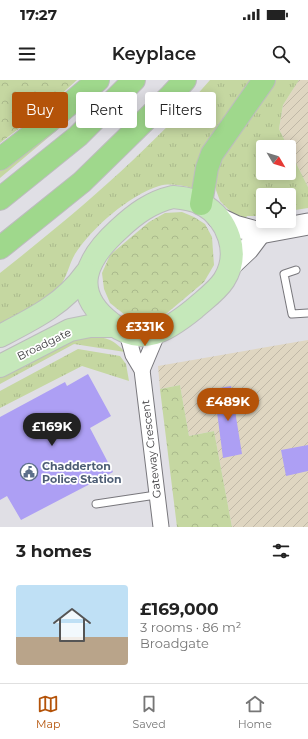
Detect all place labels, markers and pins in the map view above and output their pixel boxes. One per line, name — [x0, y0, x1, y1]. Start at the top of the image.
pin: £331K — [117, 313, 173, 347]
pin: £489K — [200, 388, 256, 422]
pin: £169K — [24, 413, 80, 447]
place label: Chadderton Police Station — [42, 459, 122, 486]
public building icon: Chadderton Police Station — [19, 462, 39, 482]

